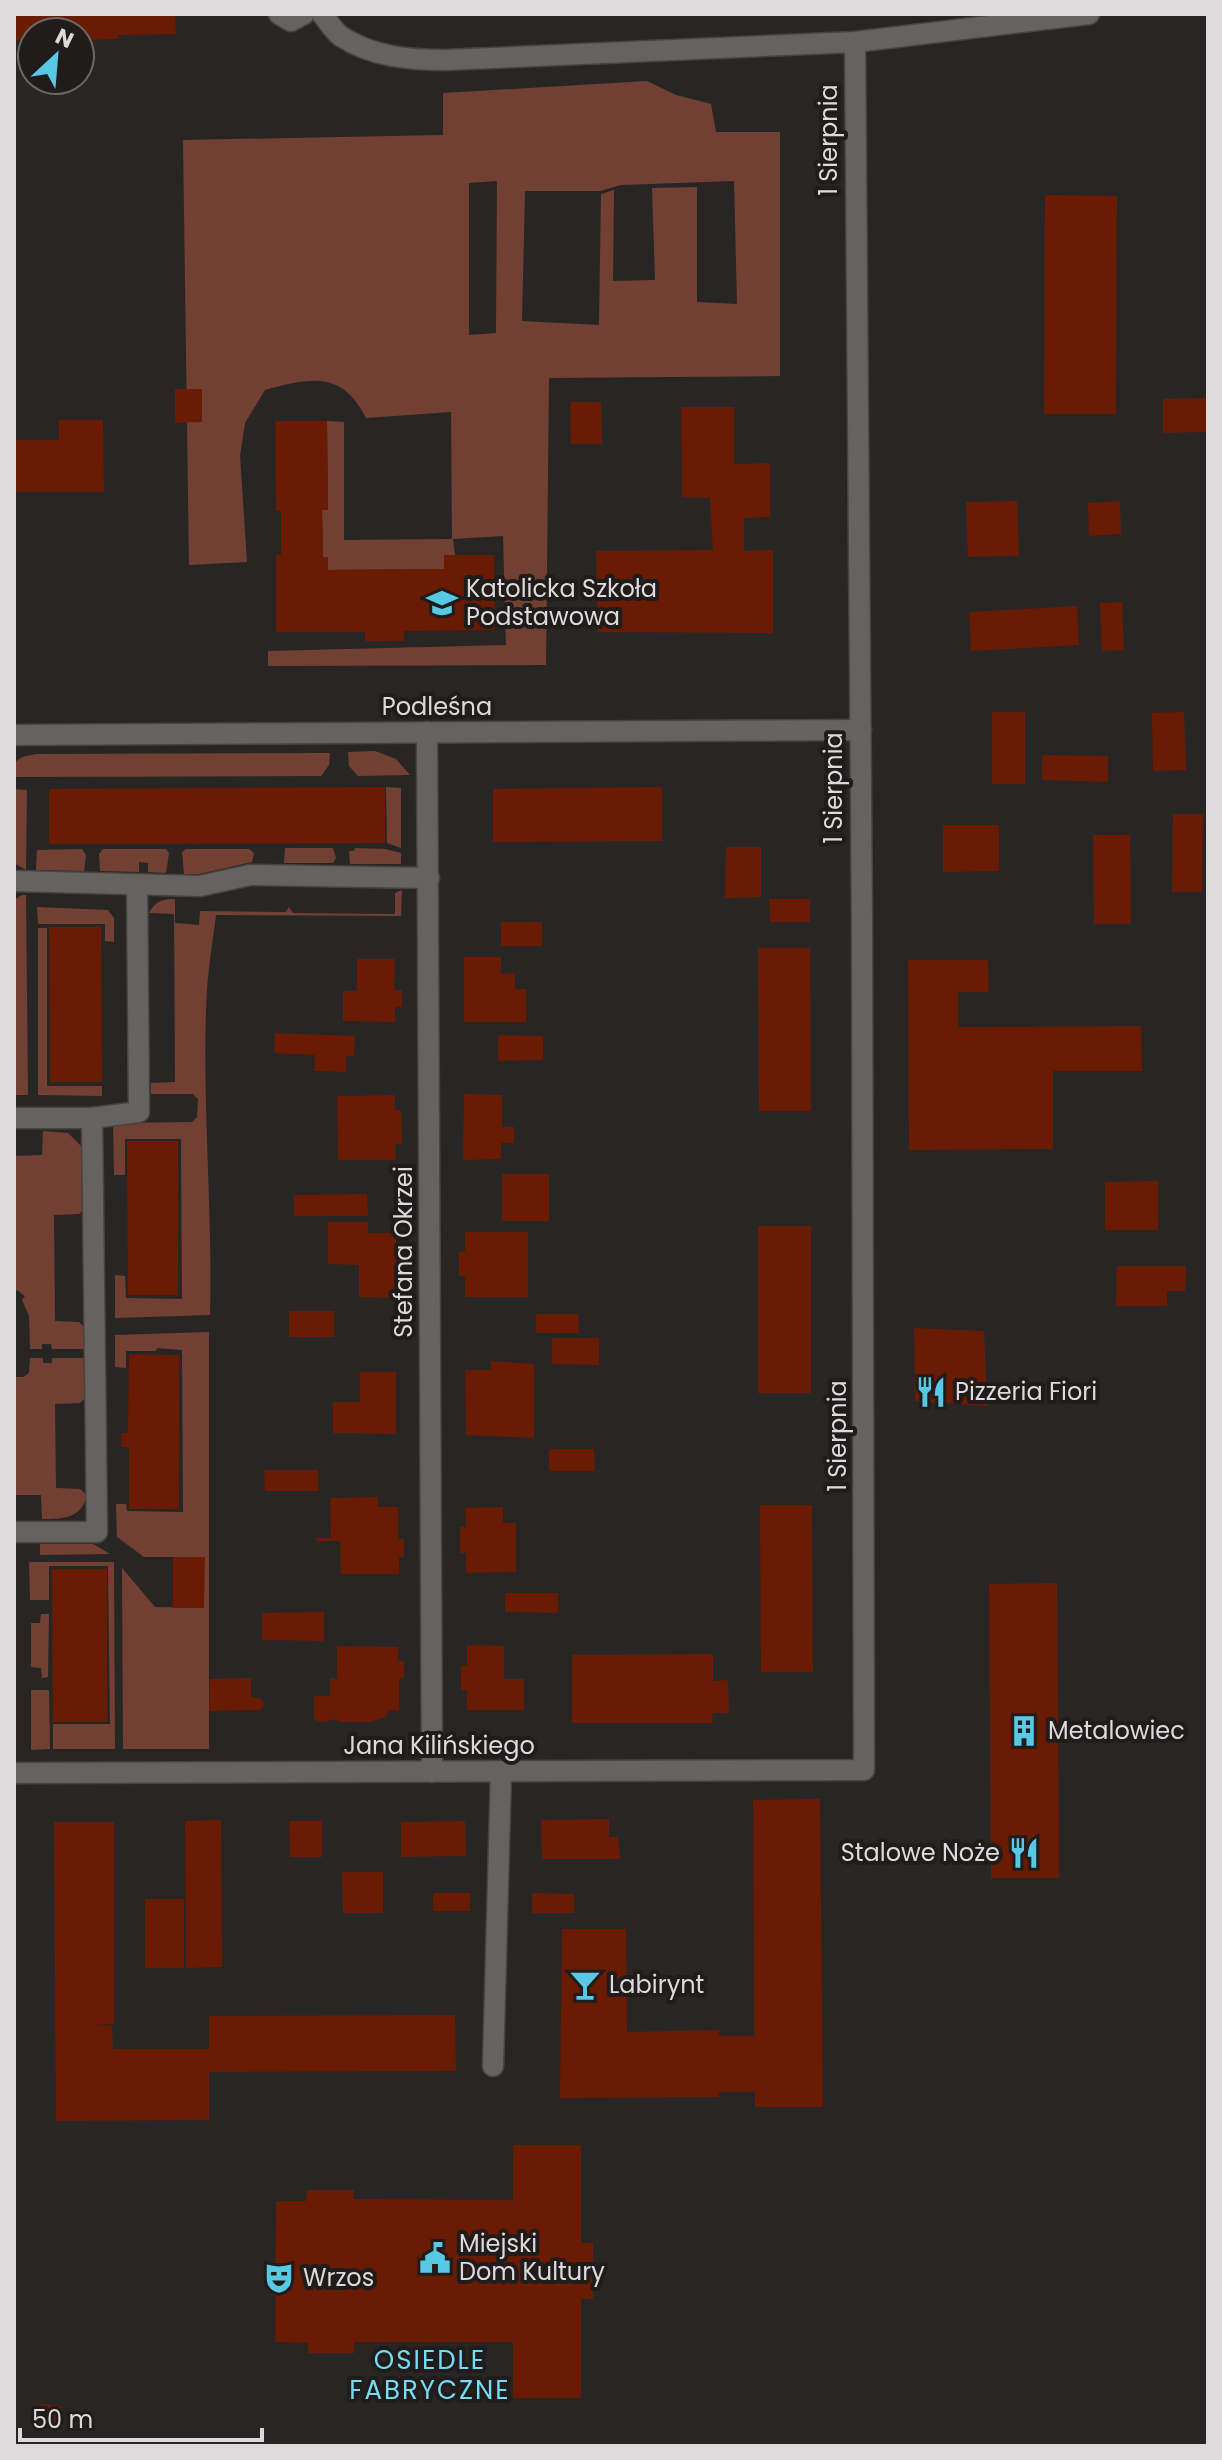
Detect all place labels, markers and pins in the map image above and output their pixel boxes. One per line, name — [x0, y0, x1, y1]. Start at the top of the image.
place label: Katolicka Szkoła Podstawowa — [466, 572, 657, 633]
school or university icon: Katolicka Szkoła Podstawowa — [425, 586, 459, 620]
restaurant icon: Pizzeria Fiori — [914, 1375, 948, 1409]
place label: Pizzeria Fiori — [955, 1375, 1097, 1408]
building icon: Metalowiec — [1007, 1714, 1041, 1748]
place label: Metalowiec — [1048, 1714, 1185, 1747]
place label: Stalowe Noże — [841, 1836, 1000, 1869]
restaurant icon: Stalowe Noże — [1007, 1836, 1041, 1870]
bar icon: Labirynt — [568, 1968, 602, 2002]
place label: Labirynt — [609, 1968, 704, 2001]
place label: Miejski Dom Kultury — [459, 2227, 605, 2288]
public building icon: Miejski Dom Kultury — [418, 2241, 452, 2275]
theatre icon: Wrzos — [262, 2261, 296, 2295]
place label: Wrzos — [303, 2261, 374, 2294]

